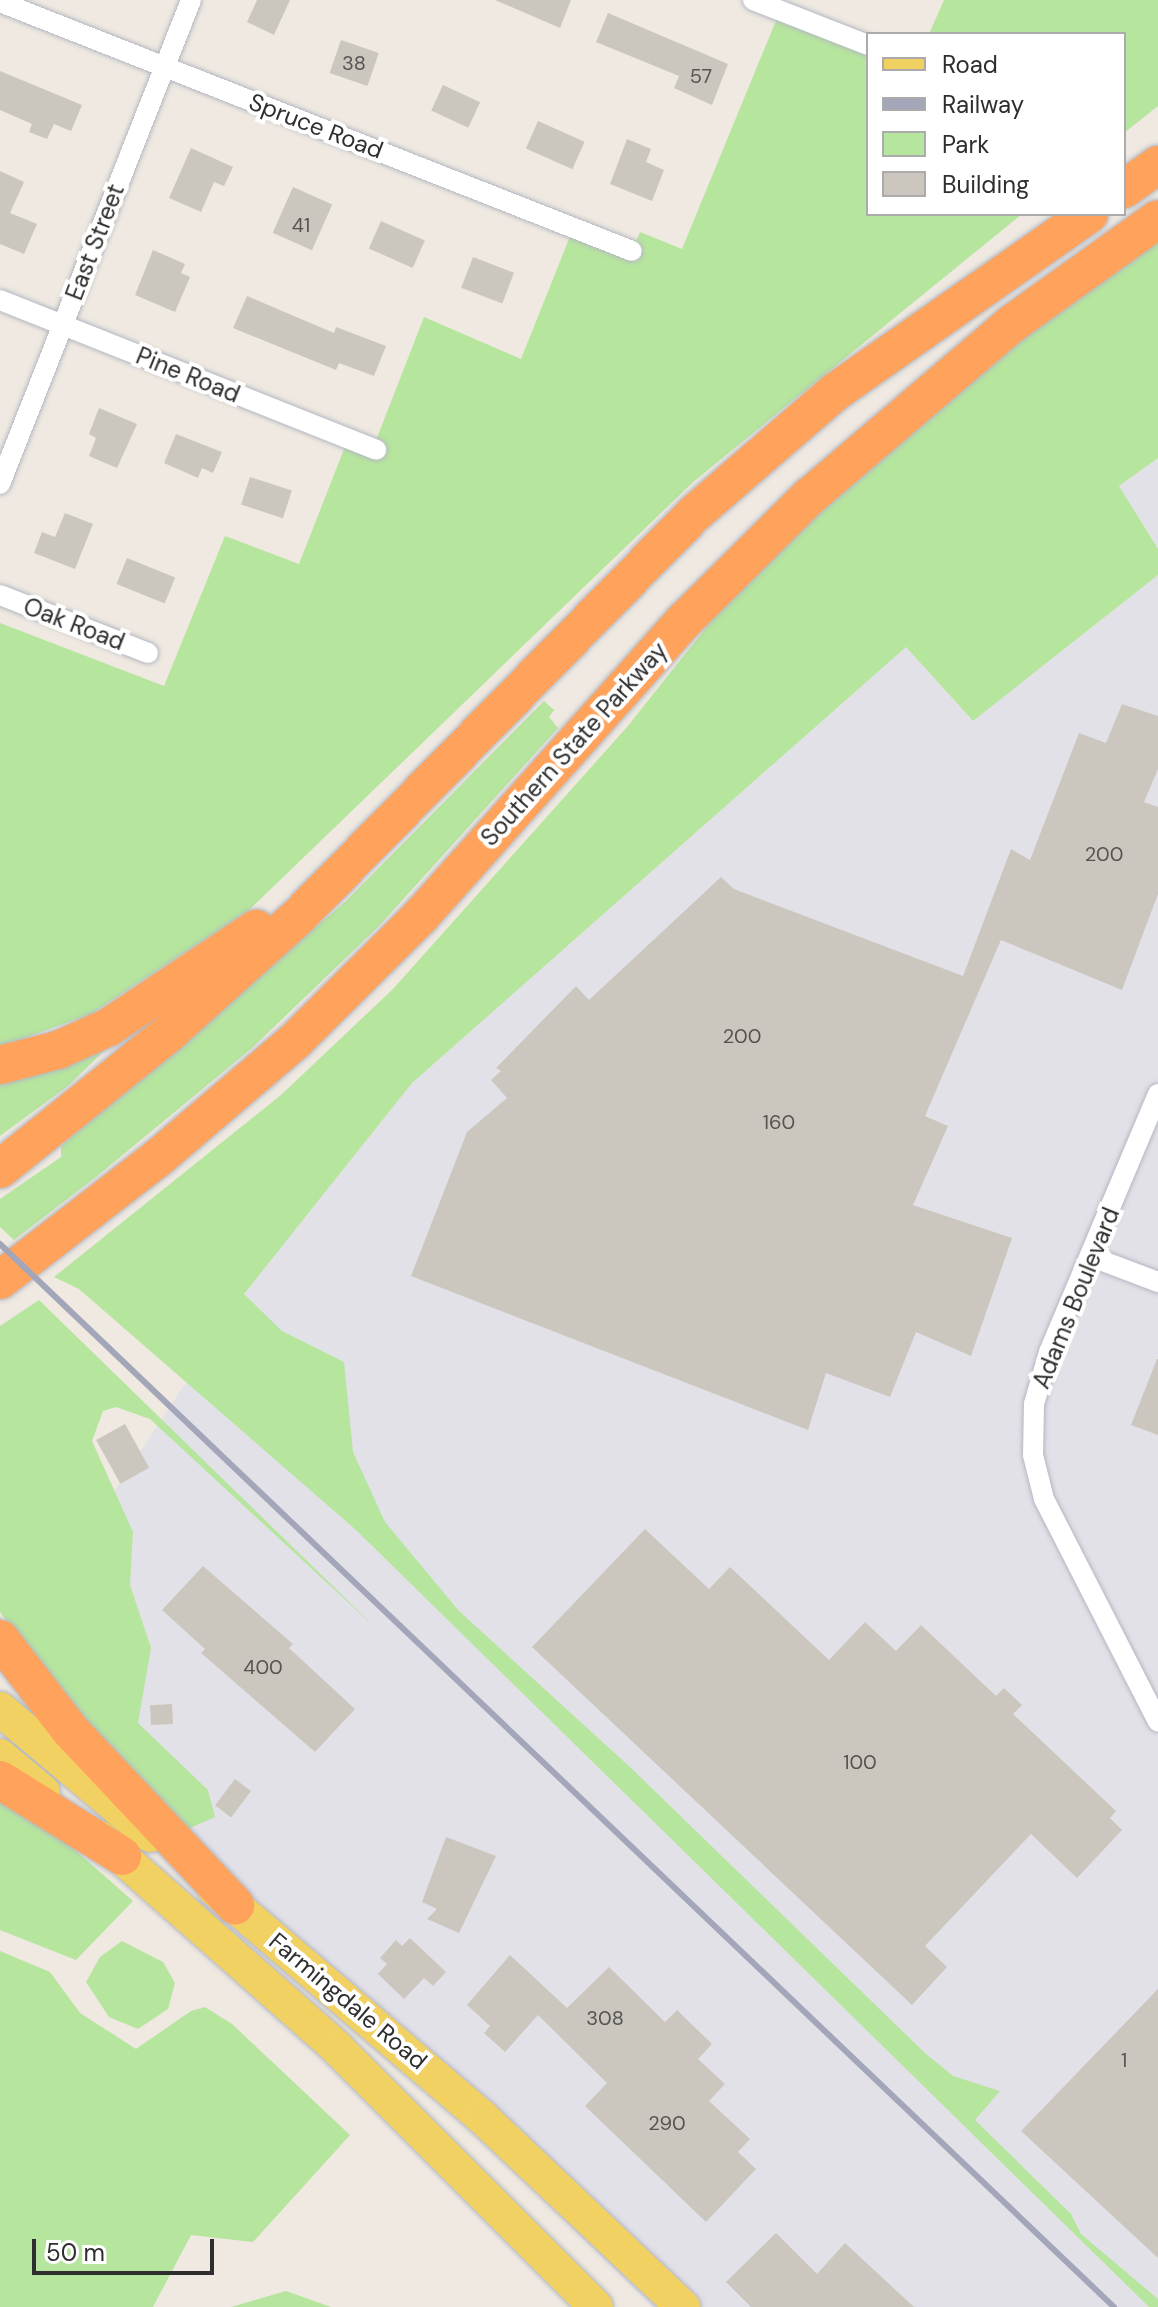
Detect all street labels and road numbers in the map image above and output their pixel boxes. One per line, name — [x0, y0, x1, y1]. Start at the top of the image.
street label: Spruce Road — [245, 87, 387, 165]
street label: East Street — [60, 180, 130, 304]
street label: Pine Road — [132, 341, 244, 409]
street label: Oak Road — [19, 592, 129, 656]
street label: Southern State Parkway — [475, 636, 673, 852]
street label: Adams Boulevard — [1027, 1203, 1125, 1393]
street label: Farmingdale Road — [263, 1927, 433, 2075]

